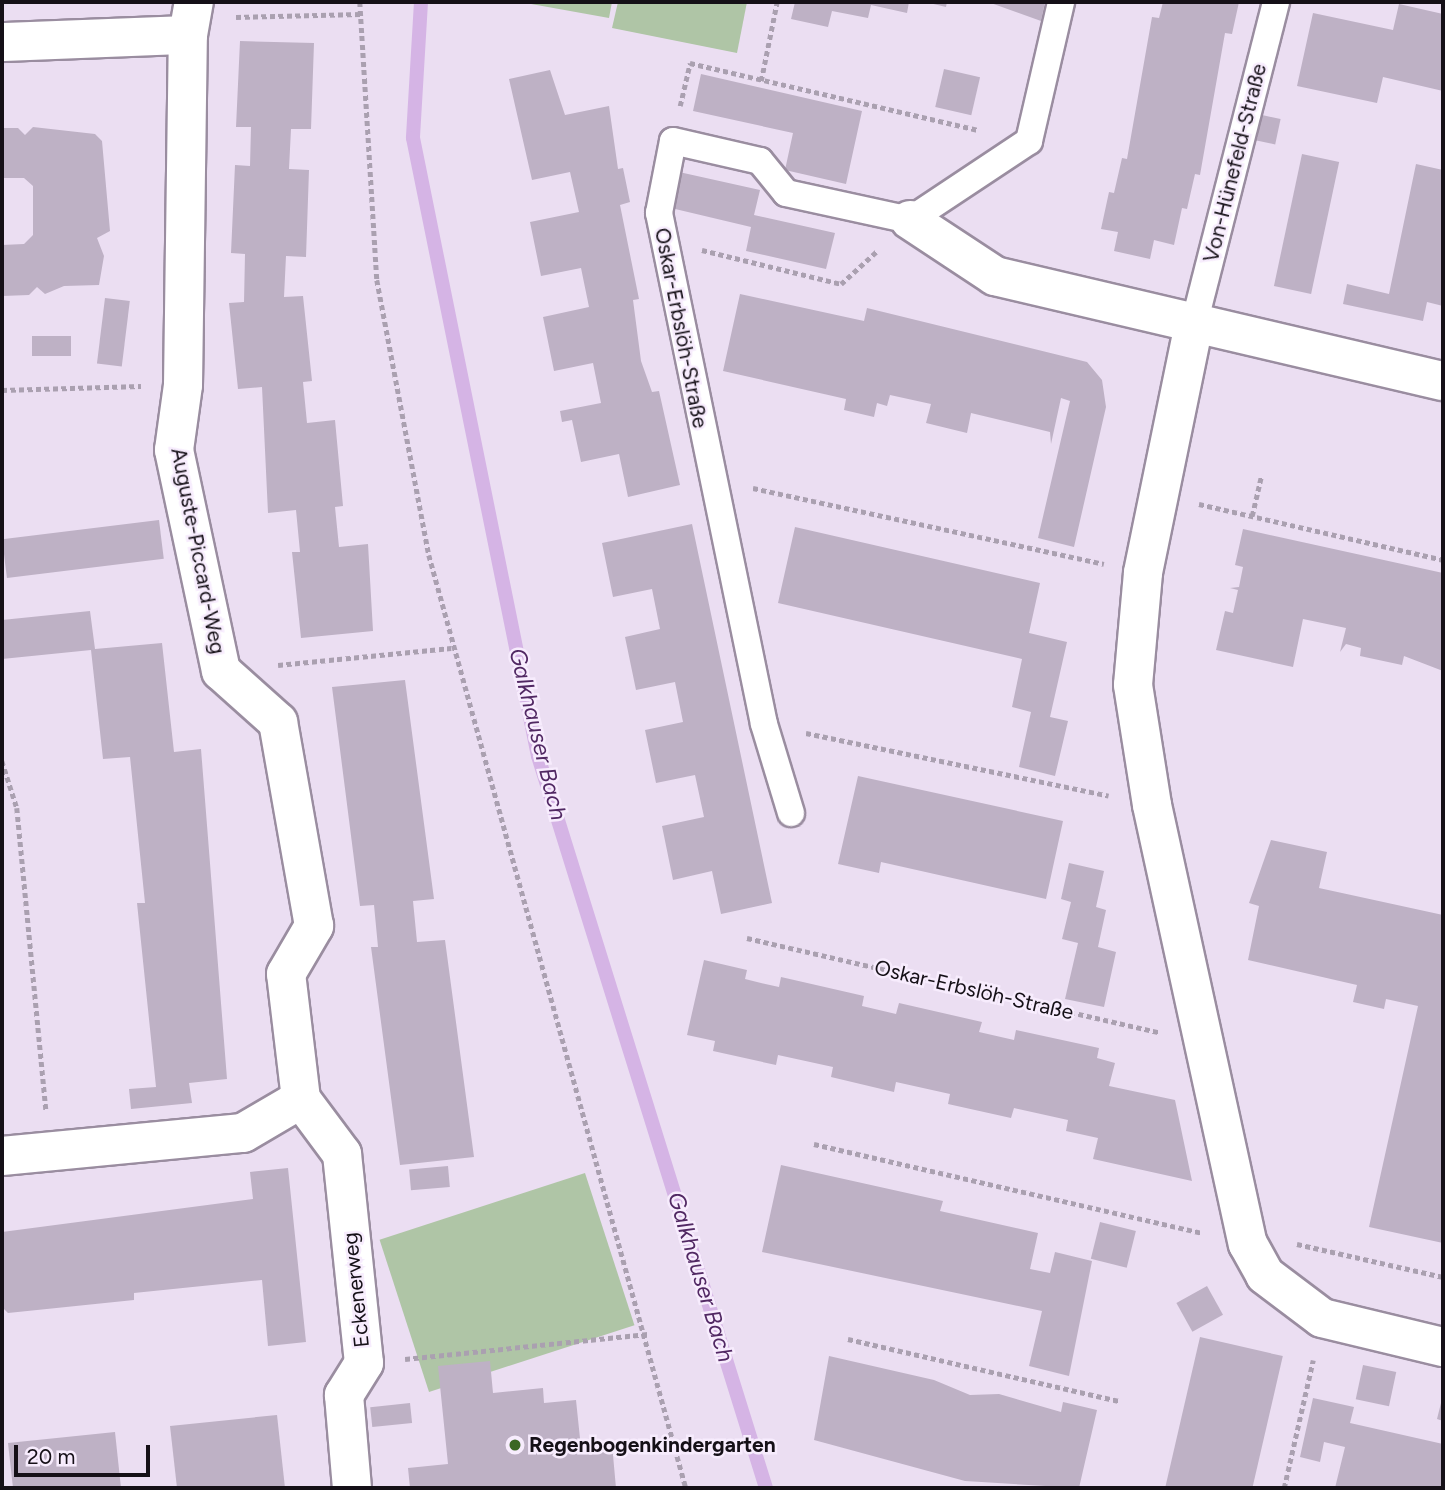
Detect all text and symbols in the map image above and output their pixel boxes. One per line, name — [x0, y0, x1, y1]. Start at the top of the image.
street label: Von-Hünefeld-Straße — [1198, 61, 1272, 265]
street label: Oskar-Erbslöh-Straße — [649, 226, 713, 430]
street label: Auguste-Piccard-Weg — [166, 446, 230, 656]
water label: Galkhauser Bach — [503, 645, 573, 823]
street label: Oskar-Erbslöh-Straße — [872, 955, 1076, 1025]
water label: Galkhauser Bach — [662, 1189, 740, 1365]
street label: Eckenerweg — [337, 1231, 375, 1349]
scale bar — [18, 1430, 154, 1474]
place label: Regenbogenkindergarten — [529, 1432, 776, 1458]
marker: Regenbogenkindergarten — [507, 1437, 523, 1453]
text: 20 m — [27, 1444, 75, 1469]

